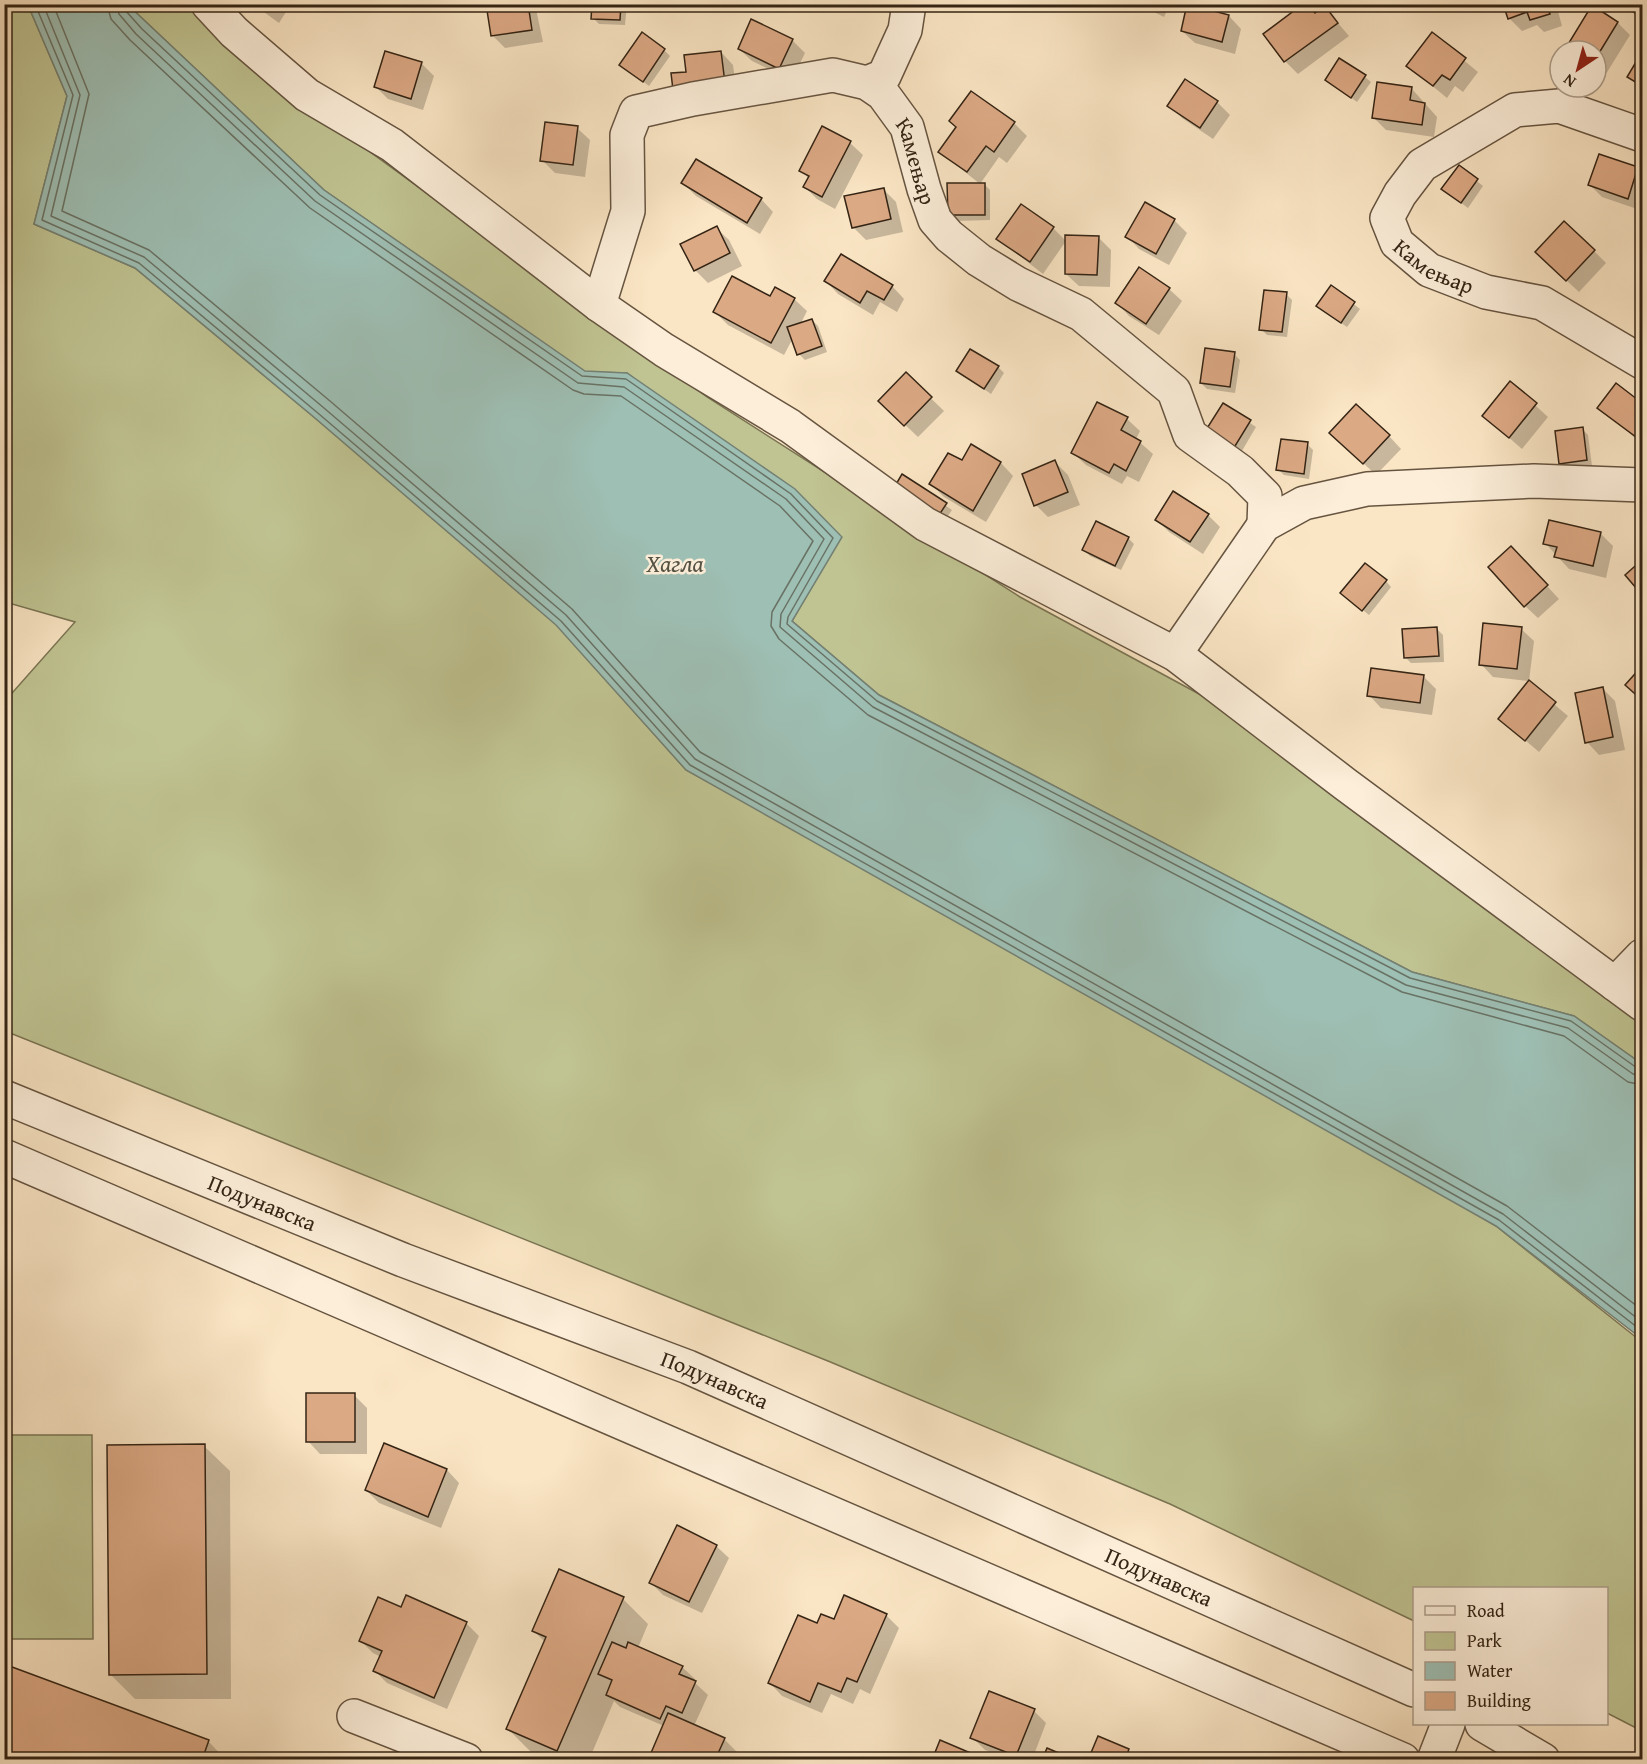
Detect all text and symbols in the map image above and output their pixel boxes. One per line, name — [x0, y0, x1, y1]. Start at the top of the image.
north arrow — [1548, 39, 1608, 99]
text: N — [1558, 68, 1581, 94]
street label: Камењар — [889, 110, 944, 209]
street label: Камењар — [1386, 231, 1479, 302]
water label: Хагла — [645, 546, 704, 581]
street label: Подунавска — [203, 1166, 322, 1239]
street label: Подунавска — [657, 1342, 774, 1417]
street label: Подунавска — [1100, 1539, 1218, 1615]
legend — [1413, 1587, 1608, 1725]
text: Road — [1467, 1597, 1505, 1624]
text: Park — [1467, 1627, 1503, 1654]
text: Water — [1467, 1657, 1513, 1684]
text: Building — [1467, 1687, 1531, 1714]

